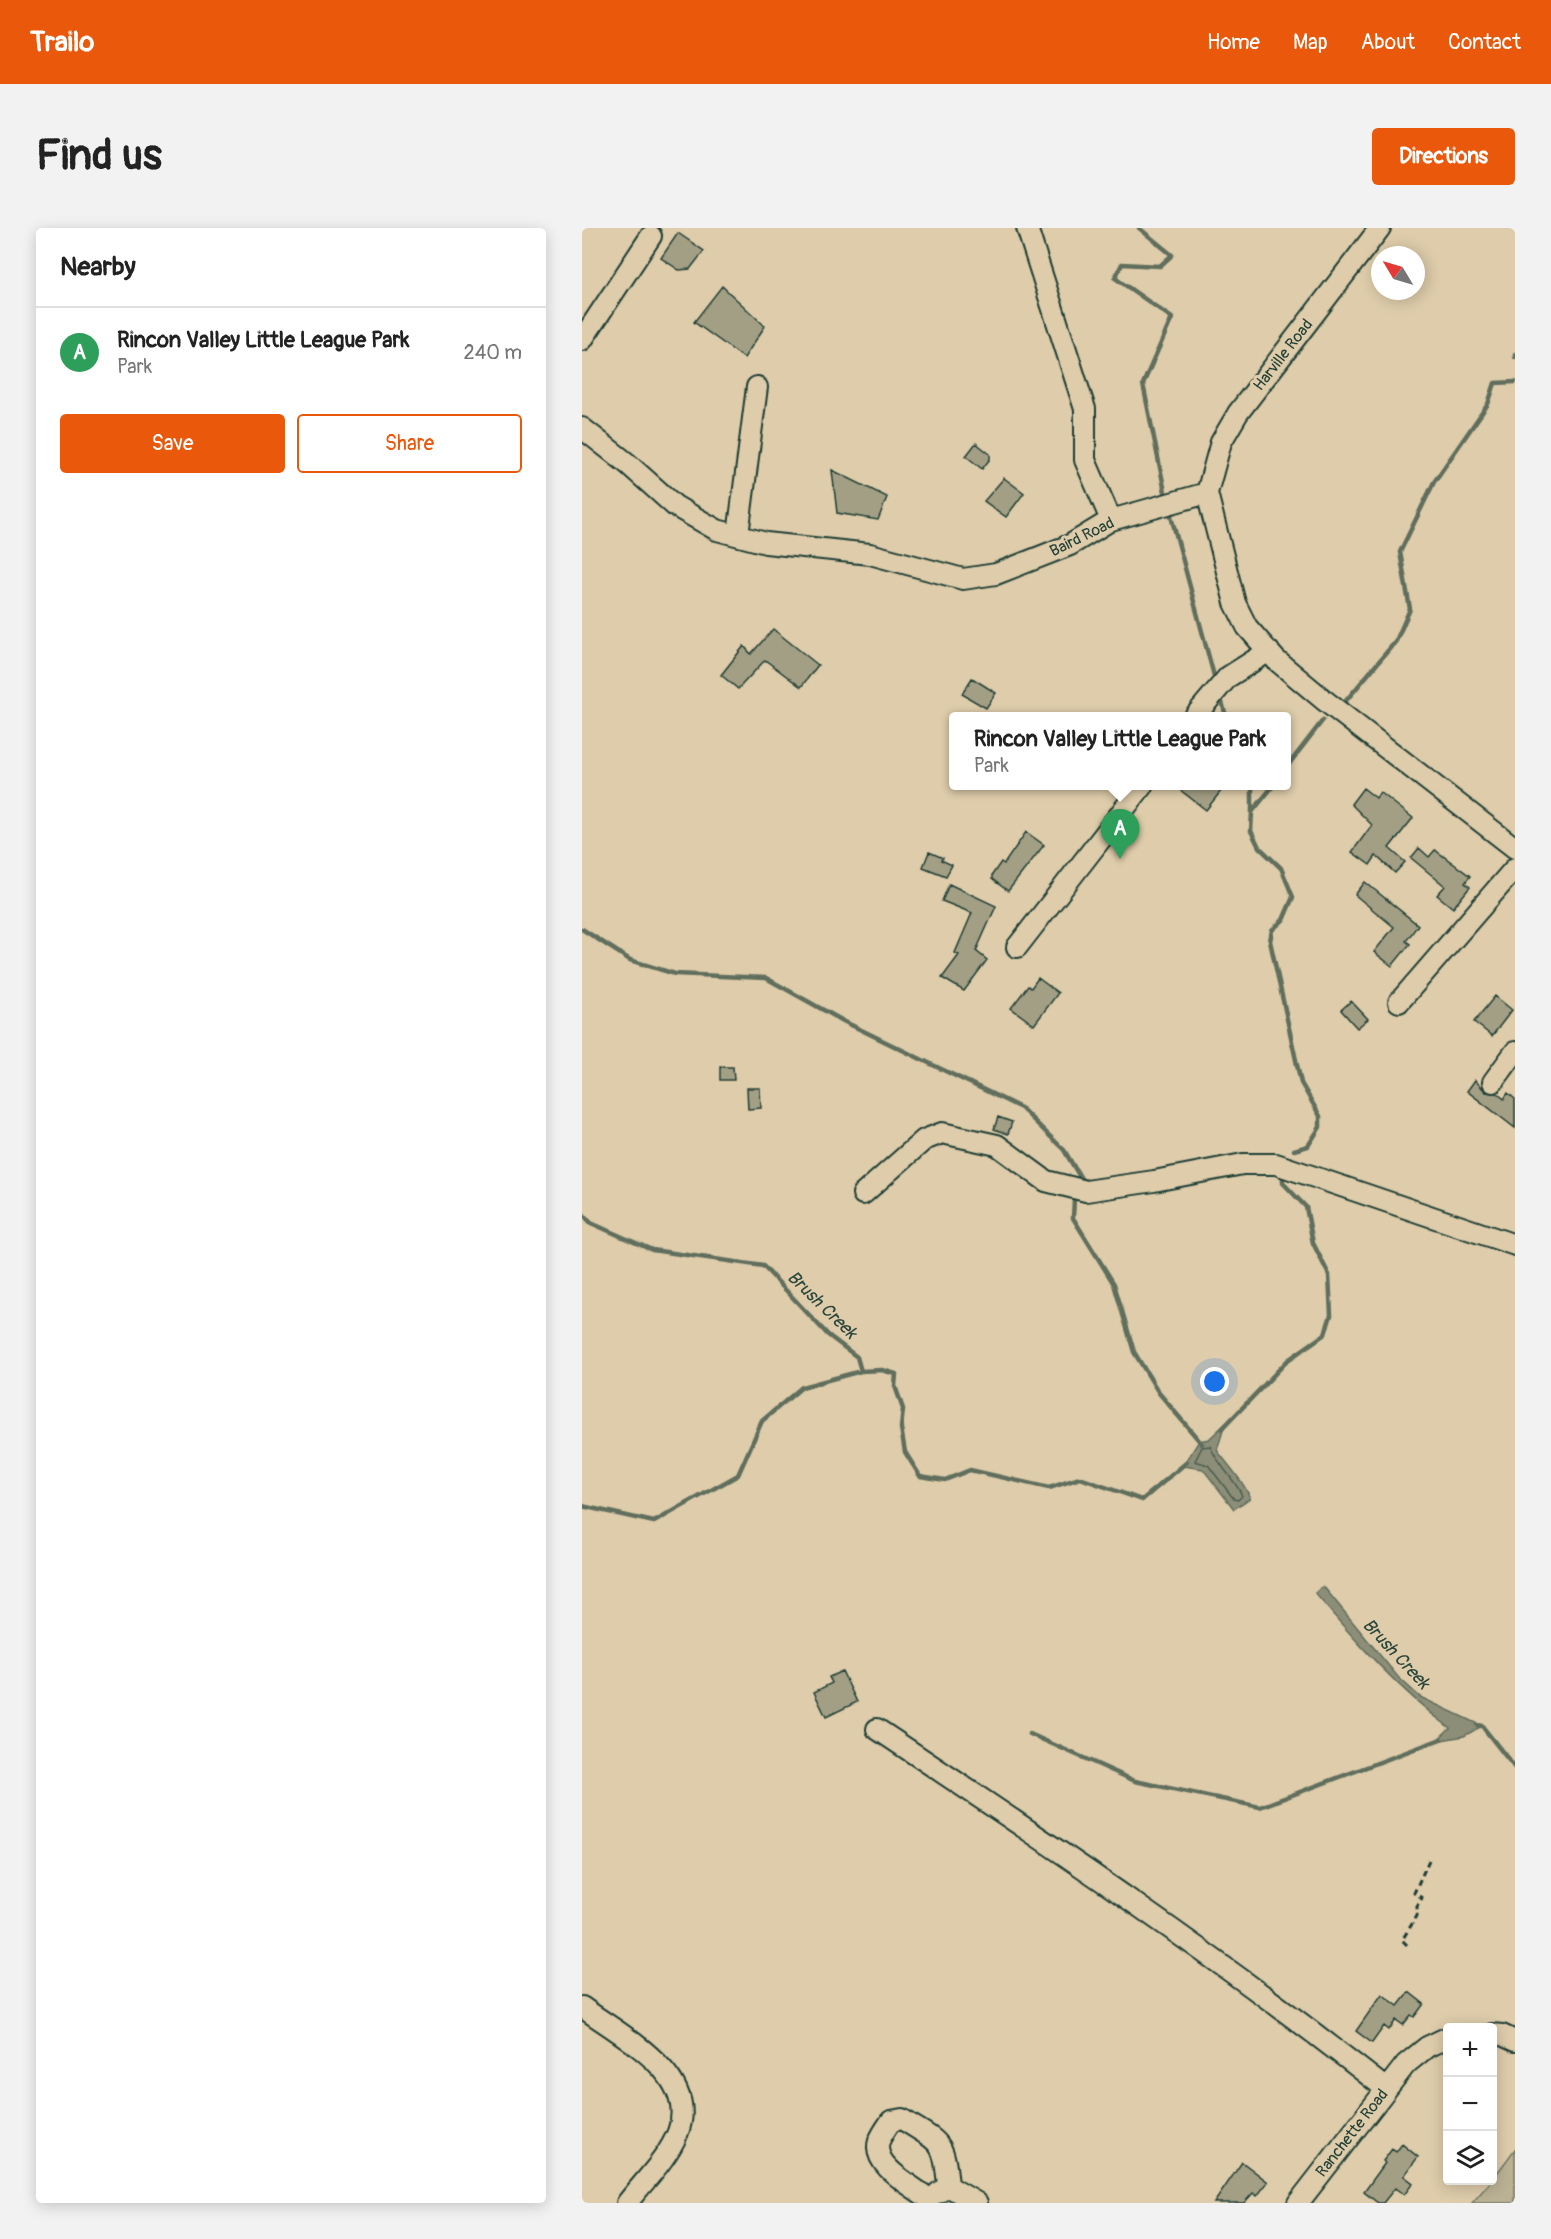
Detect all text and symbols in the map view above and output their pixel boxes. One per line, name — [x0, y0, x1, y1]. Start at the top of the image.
text: Trailo — [30, 25, 94, 60]
text: Home — [1207, 29, 1260, 56]
text: Map — [1293, 29, 1328, 56]
text: About — [1361, 29, 1415, 56]
text: Contact — [1448, 29, 1521, 56]
button: Directions — [1372, 128, 1515, 185]
text: Find us — [36, 130, 162, 182]
north arrow — [1371, 246, 1425, 300]
text: Nearby — [60, 251, 136, 283]
street label: Harville Road — [1249, 315, 1317, 395]
text: Rincon Valley Little League Park — [117, 326, 409, 354]
text: A — [73, 340, 86, 365]
text: 240 m — [463, 340, 522, 365]
text: Park — [117, 354, 152, 379]
button: Save — [60, 414, 285, 473]
button: Share — [297, 414, 522, 473]
street label: Baird Road — [1047, 513, 1117, 561]
popup — [949, 712, 1291, 790]
text: Rincon Valley Little League Park — [974, 725, 1266, 753]
text: Park — [974, 753, 1009, 778]
pin: A — [1100, 810, 1140, 859]
water label: Brush Creek — [782, 1266, 863, 1345]
your location — [1200, 1367, 1229, 1396]
water label: Brush Creek — [1357, 1614, 1436, 1695]
map controls — [1443, 2023, 1497, 2185]
button: + — [1443, 2023, 1497, 2077]
button: − — [1443, 2077, 1497, 2131]
street label: Ranchette Road — [1311, 2085, 1393, 2181]
button: layers — [1443, 2131, 1497, 2185]

